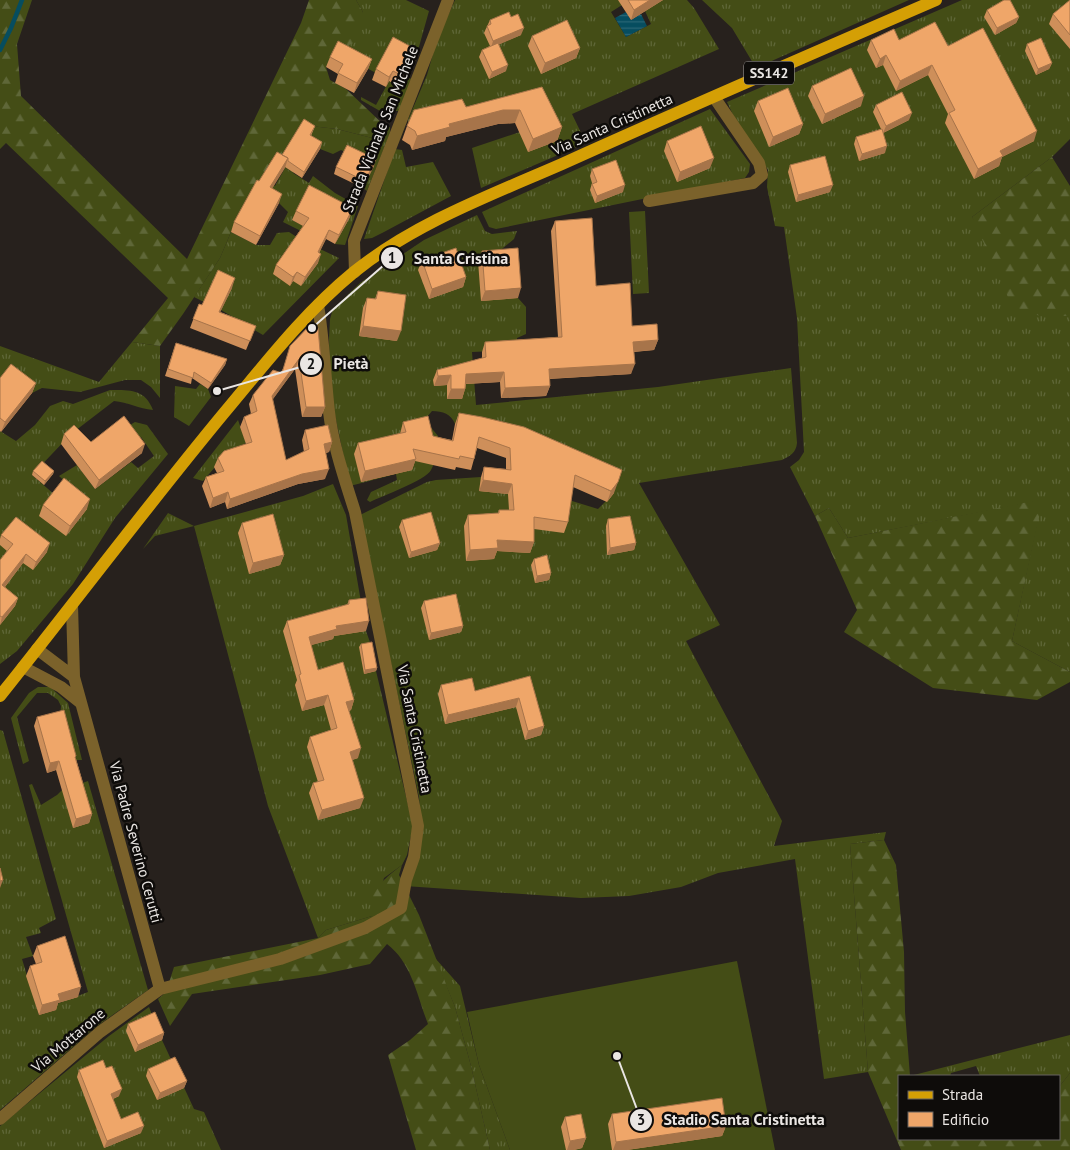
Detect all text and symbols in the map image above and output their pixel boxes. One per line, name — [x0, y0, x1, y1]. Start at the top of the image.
street label: Strada Vicinale San Michele — [338, 43, 422, 215]
road number: SS142 — [744, 62, 794, 84]
street label: Via Santa Cristinetta — [548, 89, 675, 160]
callout: Santa Cristina — [379, 243, 519, 274]
text: 1 — [388, 248, 396, 267]
text: Santa Cristina — [414, 248, 508, 268]
callout: Pietà — [299, 348, 379, 379]
text: Pietà — [333, 353, 369, 373]
text: 2 — [307, 354, 315, 373]
street label: Via Santa Cristinetta — [393, 662, 437, 795]
street label: Via Padre Severino Cerutti — [105, 758, 167, 925]
street label: Via Mottarone — [26, 1004, 109, 1077]
legend — [898, 1075, 1060, 1140]
text: Strada — [942, 1085, 983, 1104]
callout: Stadio Santa Cristinetta — [628, 1104, 835, 1135]
text: Stadio Santa Cristinetta — [663, 1109, 825, 1129]
text: 3 — [637, 1110, 645, 1129]
text: Edificio — [942, 1110, 989, 1129]

